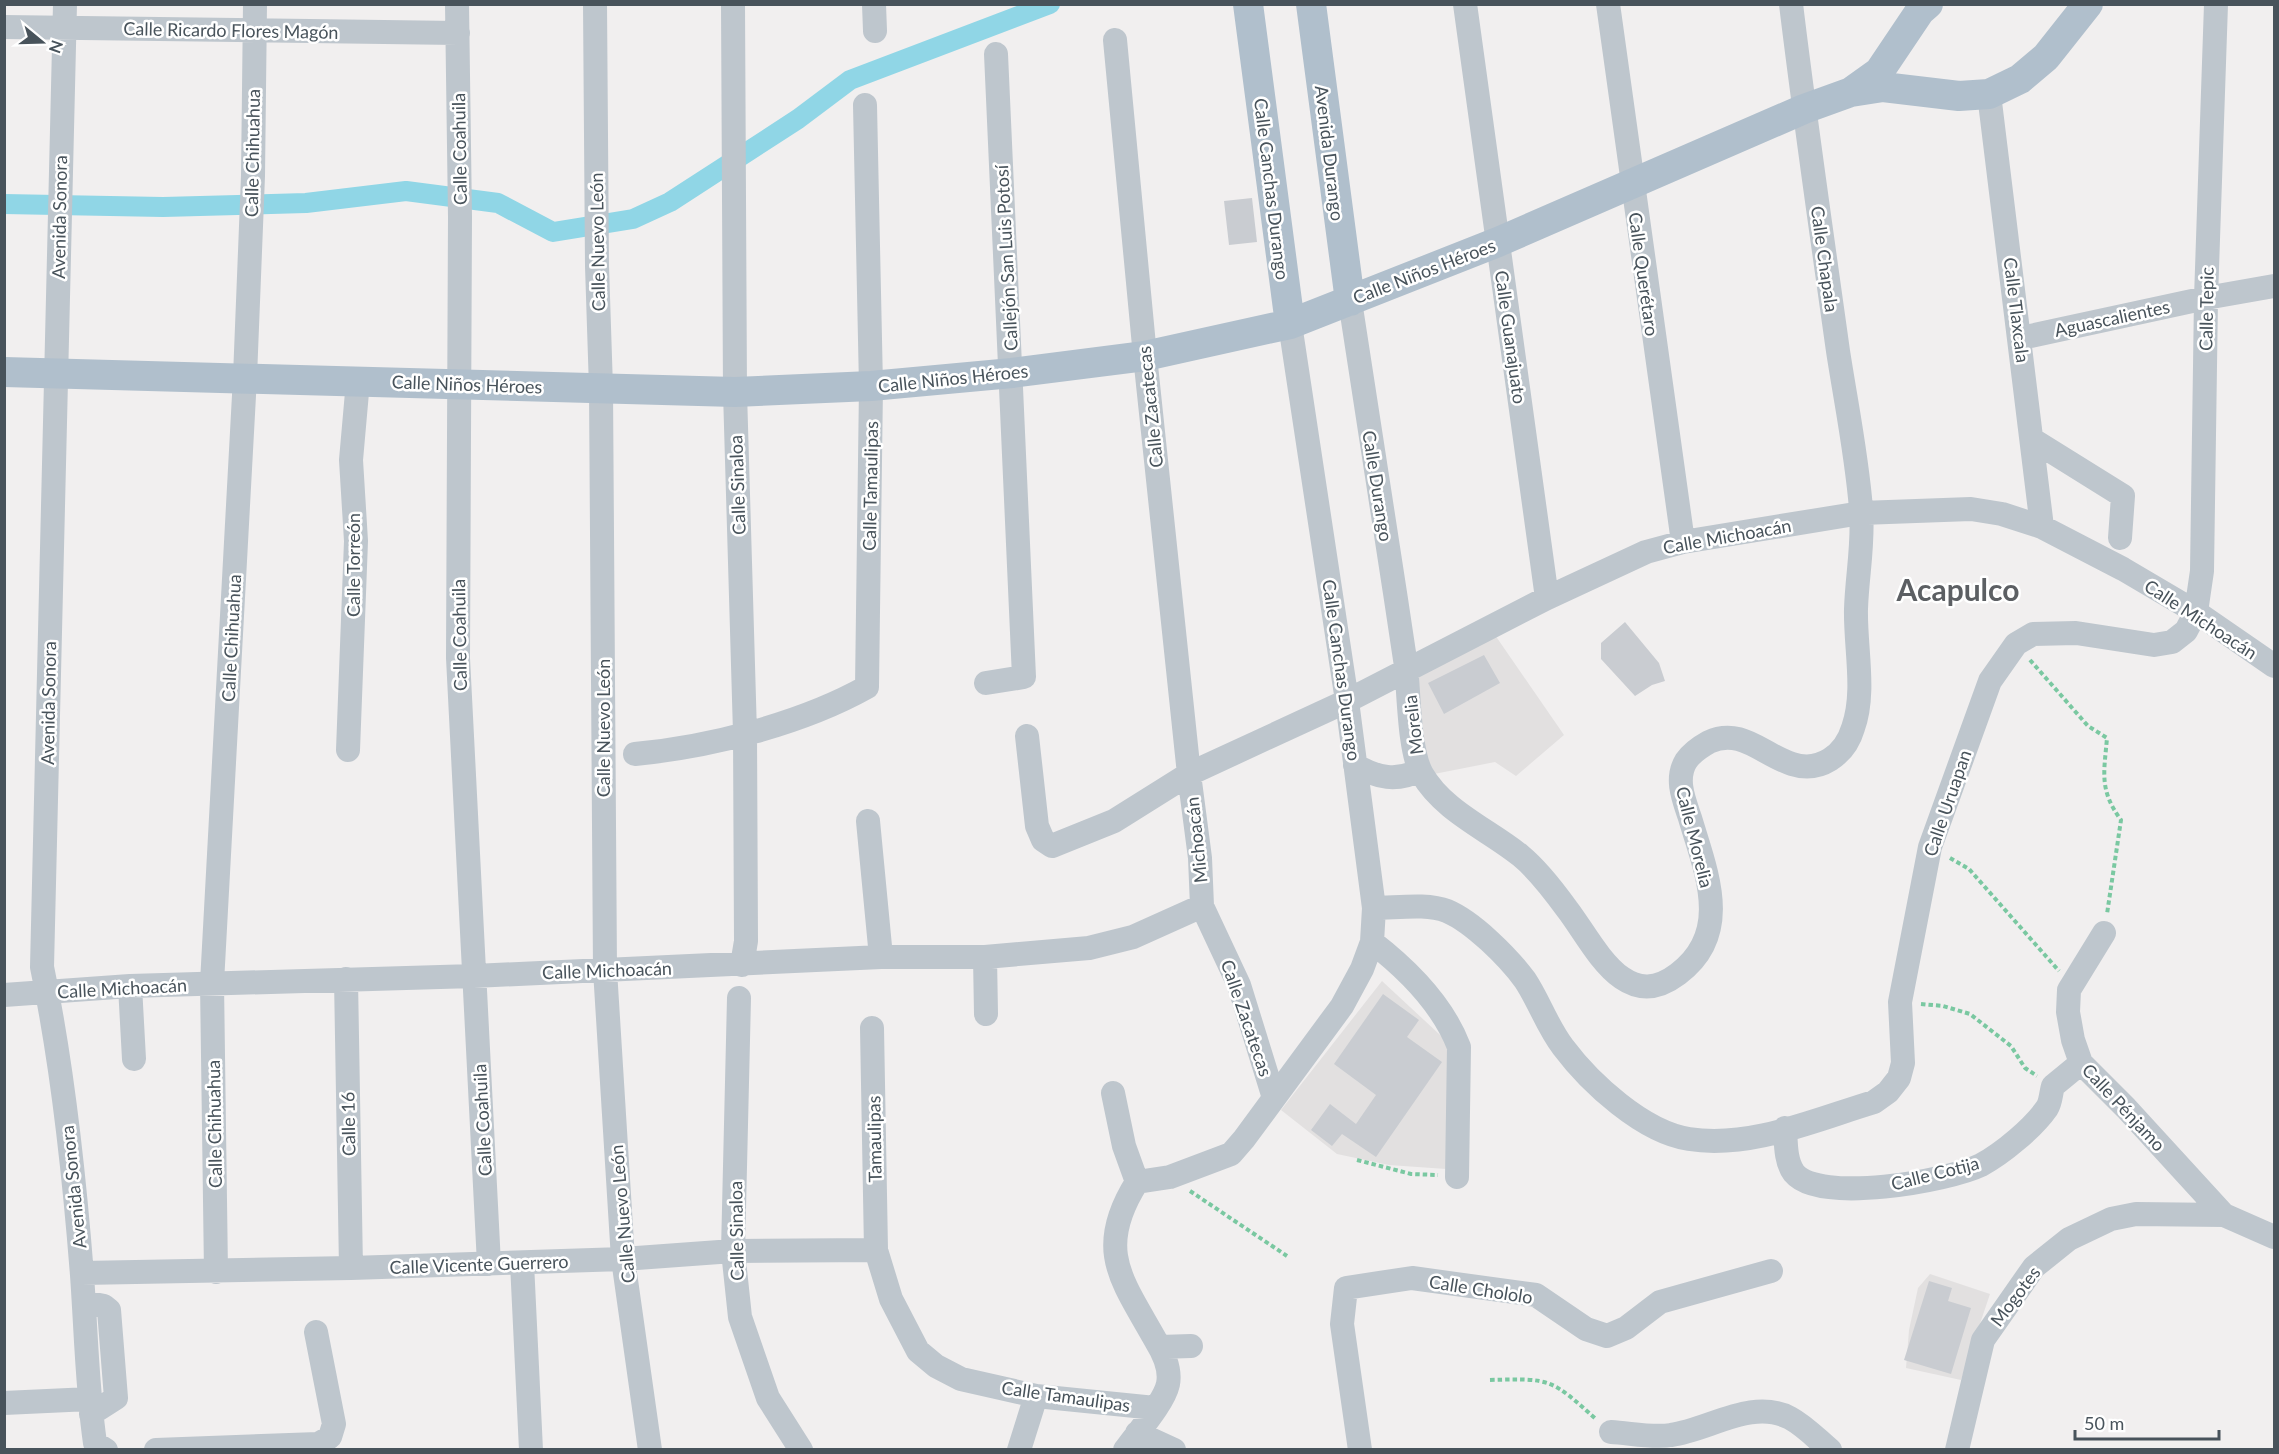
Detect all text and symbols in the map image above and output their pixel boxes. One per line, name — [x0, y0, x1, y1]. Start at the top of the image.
north arrow — [12, 12, 72, 72]
street label: Calle Ricardo Flores Magón — [123, 17, 339, 43]
text: N — [46, 38, 68, 56]
street label: Avenida Durango — [1311, 84, 1349, 222]
street label: Calle Chihuahua — [240, 89, 264, 217]
street label: Calle Coahuila — [447, 93, 471, 205]
street label: Calle Canchas Durango — [1250, 97, 1294, 281]
street label: Avenida Sonora — [47, 155, 71, 279]
street label: Callejón San Luis Potosí — [990, 164, 1022, 351]
street label: Calle Nuevo León — [585, 172, 609, 312]
street label: Calle Chapala — [1807, 205, 1843, 313]
street label: Calle Querétaro — [1624, 211, 1664, 337]
street label: Calle Niños Héroes — [1350, 234, 1499, 308]
street label: Calle Tlaxcala — [2000, 256, 2034, 364]
street label: Calle Tepic — [2194, 266, 2218, 351]
street label: Calle Guanajuato — [1491, 269, 1531, 405]
street label: Aguascalientes — [2052, 295, 2172, 341]
street label: Calle Zacatecas — [1133, 345, 1167, 469]
street label: Calle Niños Héroes — [877, 359, 1029, 397]
street label: Calle Niños Héroes — [391, 370, 543, 398]
street label: Calle Tamaulipas — [858, 421, 882, 551]
street label: Calle Durango — [1358, 429, 1398, 543]
street label: Calle Sinaloa — [724, 435, 750, 535]
street label: Calle Torreón — [342, 513, 364, 617]
street label: Calle Michoacán — [1661, 514, 1793, 558]
district label: Acapulco — [1896, 571, 2019, 607]
street label: Calle Chihuahua — [217, 573, 245, 703]
street label: Calle Michoacán — [2141, 574, 2261, 664]
street label: Calle Canchas Durango — [1318, 578, 1366, 762]
street label: Calle Coahuila — [447, 579, 471, 691]
street label: Avenida Sonora — [36, 641, 60, 765]
street label: Calle Nuevo León — [592, 659, 614, 797]
street label: Morelia — [1398, 694, 1428, 756]
street label: Calle Uruapan — [1919, 747, 1975, 859]
street label: Calle Morelia — [1672, 784, 1718, 890]
street label: Michoacán — [1181, 796, 1211, 884]
street label: Calle Michoacán — [542, 957, 672, 983]
street label: Calle Zacatecas — [1217, 957, 1277, 1079]
street label: Calle Michoacán — [57, 974, 187, 1002]
street label: Calle Pénjamo — [2078, 1059, 2170, 1155]
street label: Calle Chihuahua — [202, 1060, 226, 1188]
street label: Calle Coahuila — [468, 1063, 496, 1177]
street label: Calle 16 — [336, 1092, 360, 1156]
street label: Tamaulipas — [862, 1095, 886, 1183]
street label: Avenida Sonora — [56, 1124, 90, 1250]
street label: Calle Nuevo León — [605, 1144, 639, 1284]
street label: Calle Cotija — [1889, 1151, 1981, 1195]
street label: Calle Sinaloa — [724, 1181, 748, 1281]
street label: Calle Vicente Guerrero — [389, 1250, 569, 1278]
street label: Mogotes — [1985, 1261, 2045, 1330]
street label: Calle Chololo — [1428, 1270, 1534, 1308]
street label: Calle Tamaulipas — [1000, 1376, 1132, 1416]
scale bar — [2075, 1403, 2219, 1441]
text: 50 m — [2084, 1412, 2124, 1434]

